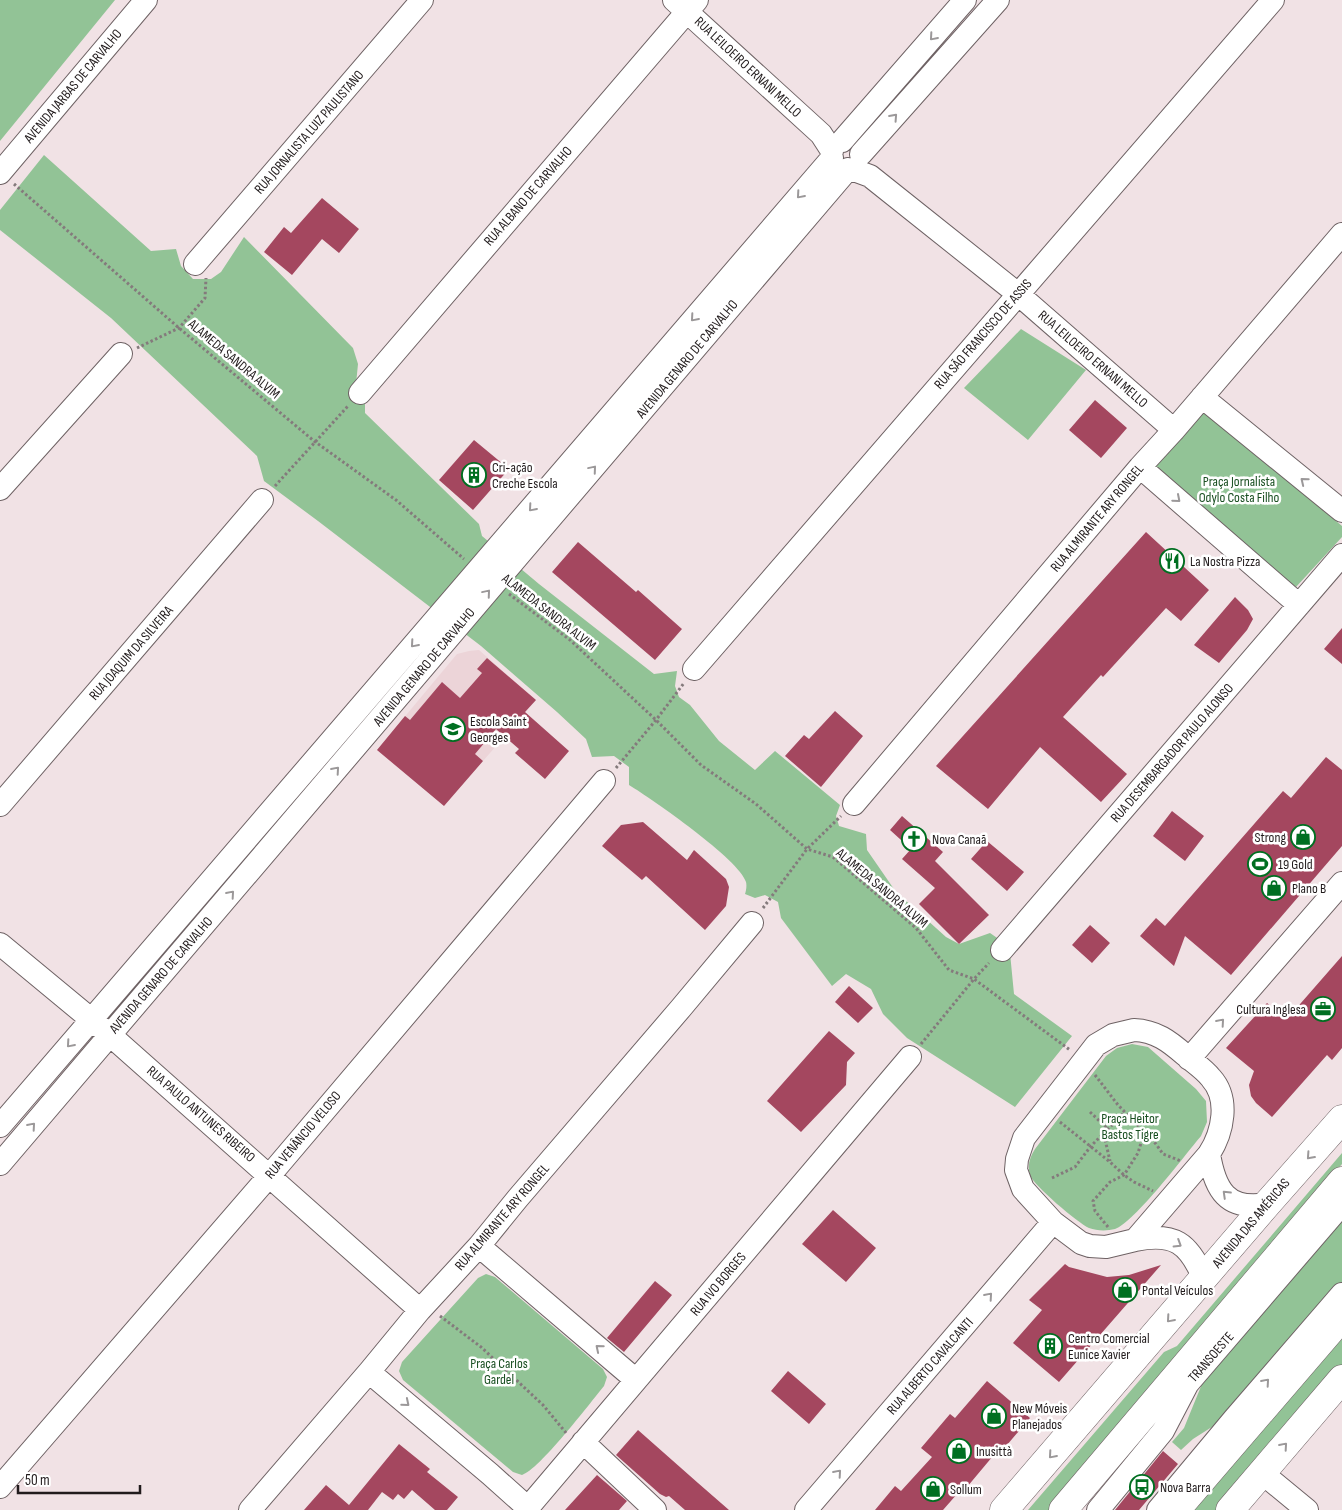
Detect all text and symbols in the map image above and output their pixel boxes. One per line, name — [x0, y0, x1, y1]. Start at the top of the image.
street label: RUA LEILOEIRO ERNANI MELLO — [691, 13, 805, 121]
street label: AVENIDA JARBAS DE CARVALHO — [20, 26, 126, 147]
one-way arrow — [929, 31, 938, 40]
street label: RUA JORNALISTA LUIZ PAULISTANO — [251, 67, 367, 197]
one-way arrow — [888, 114, 897, 123]
street label: RUA ALBANO DE CARVALHO — [480, 143, 576, 249]
one-way arrow — [797, 189, 806, 198]
street label: RUA SÃO FRANCISCO DE ASSIS — [931, 275, 1035, 393]
street label: AVENIDA GENARO DE CARVALHO — [632, 296, 741, 422]
street label: RUA LEILOEIRO ERNANI MELLO — [1035, 307, 1151, 411]
one-way arrow — [692, 312, 700, 321]
street label: ALAMEDA SANDRA ALVIM — [184, 315, 283, 402]
place label: Cri-ação Creche Escola — [492, 459, 558, 492]
street label: RUA ALMIRANTE ARY RONGEL — [1047, 461, 1147, 575]
building icon: Cri-ação Creche Escola — [461, 462, 487, 488]
one-way arrow — [587, 466, 596, 475]
park label: Praça Jornalista Odylo Costa Filho — [1199, 473, 1279, 506]
one-way arrow — [1301, 478, 1310, 486]
one-way arrow — [1172, 493, 1181, 502]
one-way arrow — [528, 502, 537, 511]
restaurant icon: La Nostra Pizza — [1159, 548, 1185, 574]
place label: La Nostra Pizza — [1190, 553, 1260, 570]
street label: ALAMEDA SANDRA ALVIM — [498, 569, 599, 654]
one-way arrow — [482, 590, 491, 599]
street label: RUA JOAQUIM DA SILVEIRA — [85, 602, 177, 704]
street label: AVENIDA GENARO DE CARVALHO — [369, 604, 478, 730]
one-way arrow — [411, 638, 420, 647]
street label: RUA DESEMBARGADOR PAULO ALONSO — [1107, 680, 1237, 826]
place label: Escola Saint Georges — [470, 713, 527, 746]
school or university icon: Escola Saint Georges — [440, 716, 466, 742]
one-way arrow — [331, 767, 339, 776]
shop icon: Strong — [1290, 824, 1316, 850]
church icon: Nova Canaã — [901, 826, 927, 852]
place label: Strong — [1255, 829, 1286, 846]
place label: Nova Canaã — [932, 831, 986, 848]
street label: ALAMEDA SANDRA ALVIM — [832, 844, 931, 931]
sports icon: 19 Gold — [1247, 851, 1273, 877]
place label: 19 Gold — [1278, 856, 1313, 873]
shop icon: Plano B — [1261, 875, 1287, 901]
place label: Plano B — [1292, 880, 1326, 897]
one-way arrow — [225, 890, 234, 899]
street label: AVENIDA GENARO DE CARVALHO — [105, 913, 216, 1038]
office icon: Cultura Inglesa — [1310, 996, 1336, 1022]
place label: Cultura Inglesa — [1236, 1001, 1306, 1018]
one-way arrow — [1216, 1019, 1225, 1028]
one-way arrow — [68, 1038, 76, 1047]
street label: RUA PAULO ANTUNES RIBEIRO — [143, 1062, 259, 1166]
street label: RUA VENÂNCIO VELOSO — [261, 1088, 345, 1182]
park label: Praça Heitor Bastos Tigre — [1101, 1110, 1159, 1143]
one-way arrow — [26, 1123, 35, 1132]
one-way arrow — [1306, 1150, 1315, 1159]
street label: RUA ALMIRANTE ARY RONGEL — [451, 1160, 553, 1274]
street label: AVENIDA DAS AMÉRICAS — [1208, 1175, 1293, 1272]
one-way arrow — [1223, 1191, 1232, 1200]
one-way arrow — [1173, 1237, 1182, 1247]
street label: RUA IVO BORGES — [686, 1249, 750, 1319]
shop icon: Pontal Veículos — [1112, 1277, 1138, 1303]
place label: Pontal Veículos — [1142, 1282, 1213, 1299]
one-way arrow — [984, 1293, 993, 1302]
one-way arrow — [1166, 1313, 1175, 1322]
street label: RUA ALBERTO CAVALCANTI — [883, 1314, 977, 1418]
street label: TRANSOESTE — [1185, 1328, 1238, 1386]
place label: Centro Comercial Eunice Xavier — [1068, 1330, 1150, 1363]
building icon: Centro Comercial Eunice Xavier — [1037, 1333, 1063, 1359]
one-way arrow — [595, 1345, 604, 1354]
park label: Praça Carlos Gardel — [470, 1355, 528, 1388]
one-way arrow — [1260, 1379, 1269, 1388]
one-way arrow — [400, 1398, 409, 1406]
place label: New Móveis Planejados — [1012, 1400, 1067, 1433]
shop icon: New Móveis Planejados — [981, 1403, 1007, 1429]
shop icon: Inusittà — [946, 1438, 972, 1464]
place label: Inusittà — [976, 1443, 1012, 1460]
one-way arrow — [1279, 1443, 1288, 1452]
one-way arrow — [1049, 1449, 1058, 1458]
scale bar — [18, 1462, 140, 1494]
one-way arrow — [832, 1470, 841, 1479]
text: 50 m — [25, 1471, 50, 1490]
bus stop icon: Nova Barra — [1129, 1474, 1155, 1500]
shop icon: Sollum — [920, 1476, 946, 1502]
place label: Nova Barra — [1160, 1479, 1211, 1496]
place label: Sollum — [950, 1481, 982, 1498]

